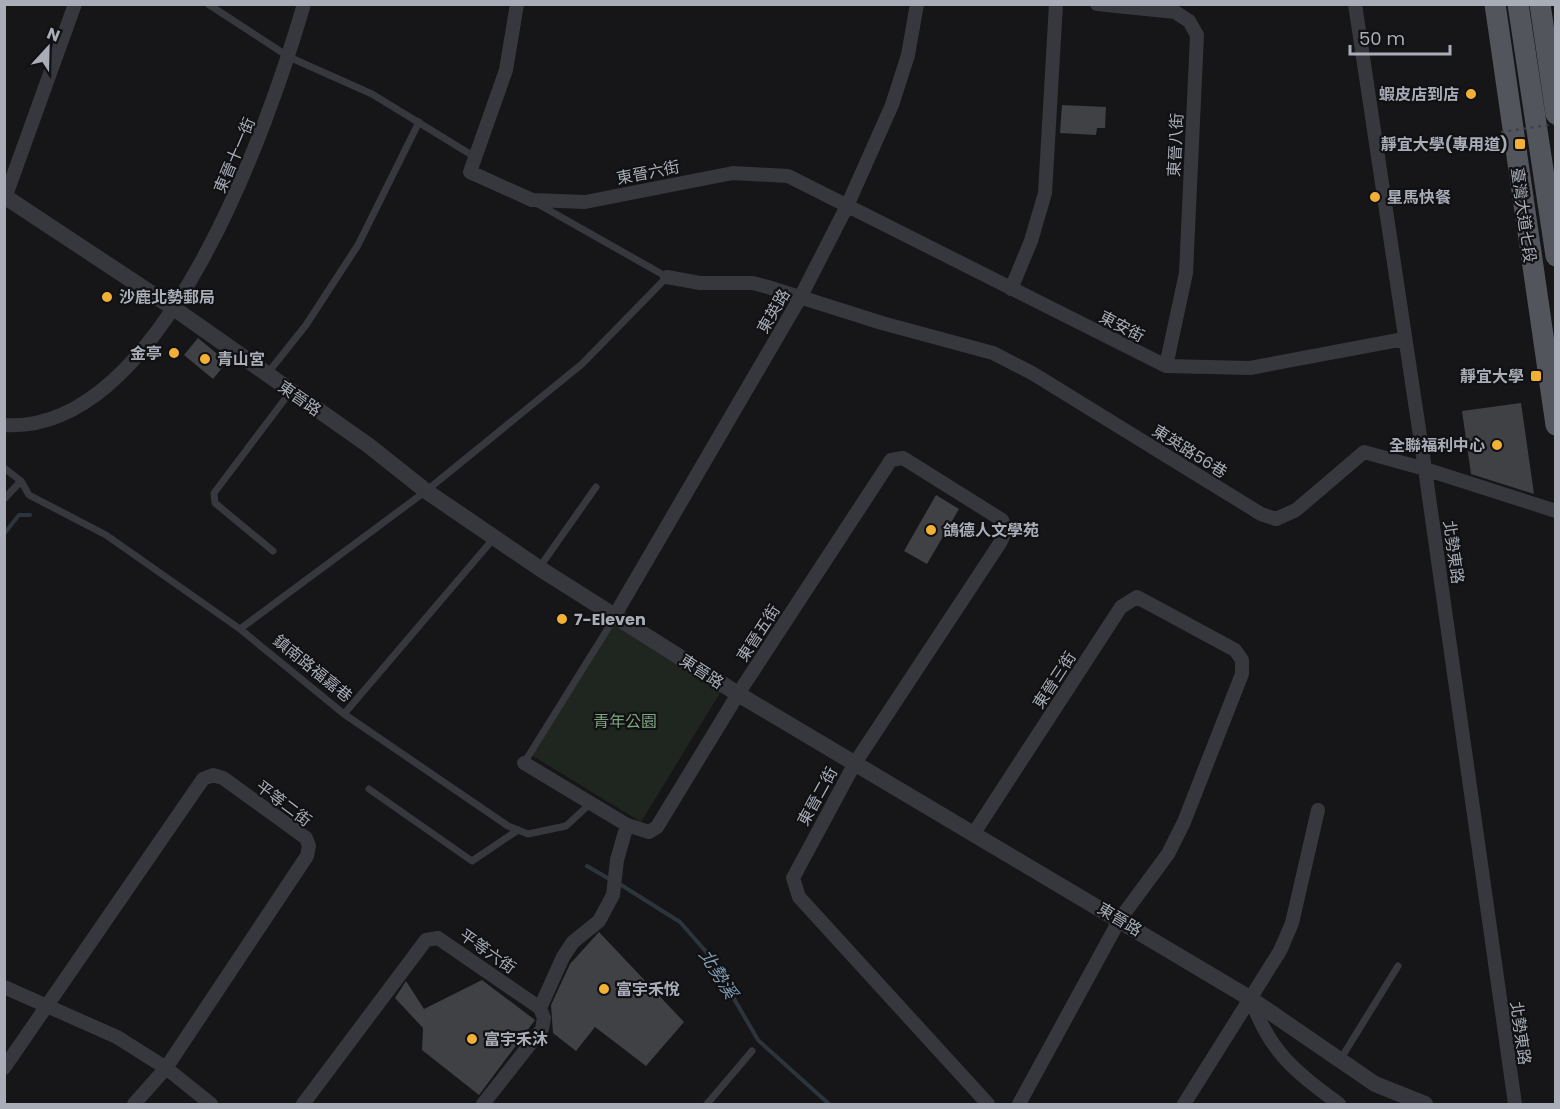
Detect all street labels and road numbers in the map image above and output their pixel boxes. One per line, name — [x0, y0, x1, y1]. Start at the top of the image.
street label: 東晉八街 — [1162, 112, 1189, 178]
street label: 東晉十一街 — [208, 114, 261, 197]
street label: 東晉六街 — [614, 155, 682, 190]
street label: 臺灣大道七段 — [1505, 166, 1542, 264]
street label: 東英路 — [751, 285, 795, 338]
street label: 東安街 — [1095, 305, 1148, 348]
street label: 東晉路 — [273, 375, 326, 422]
street label: 東英路56巷 — [1148, 419, 1232, 483]
street label: 北勢東路 — [1438, 519, 1469, 585]
street label: 東晉五街 — [731, 600, 785, 666]
street label: 鎮南路福嘉巷 — [268, 629, 357, 708]
street label: 東晉三街 — [1027, 647, 1081, 713]
street label: 東晉路 — [675, 649, 728, 694]
street label: 東晉二街 — [792, 763, 843, 830]
street label: 平等二街 — [251, 775, 316, 832]
street label: 東晉路 — [1093, 897, 1146, 942]
street label: 平等六街 — [455, 924, 521, 979]
street label: 北勢東路 — [1505, 1000, 1536, 1066]

